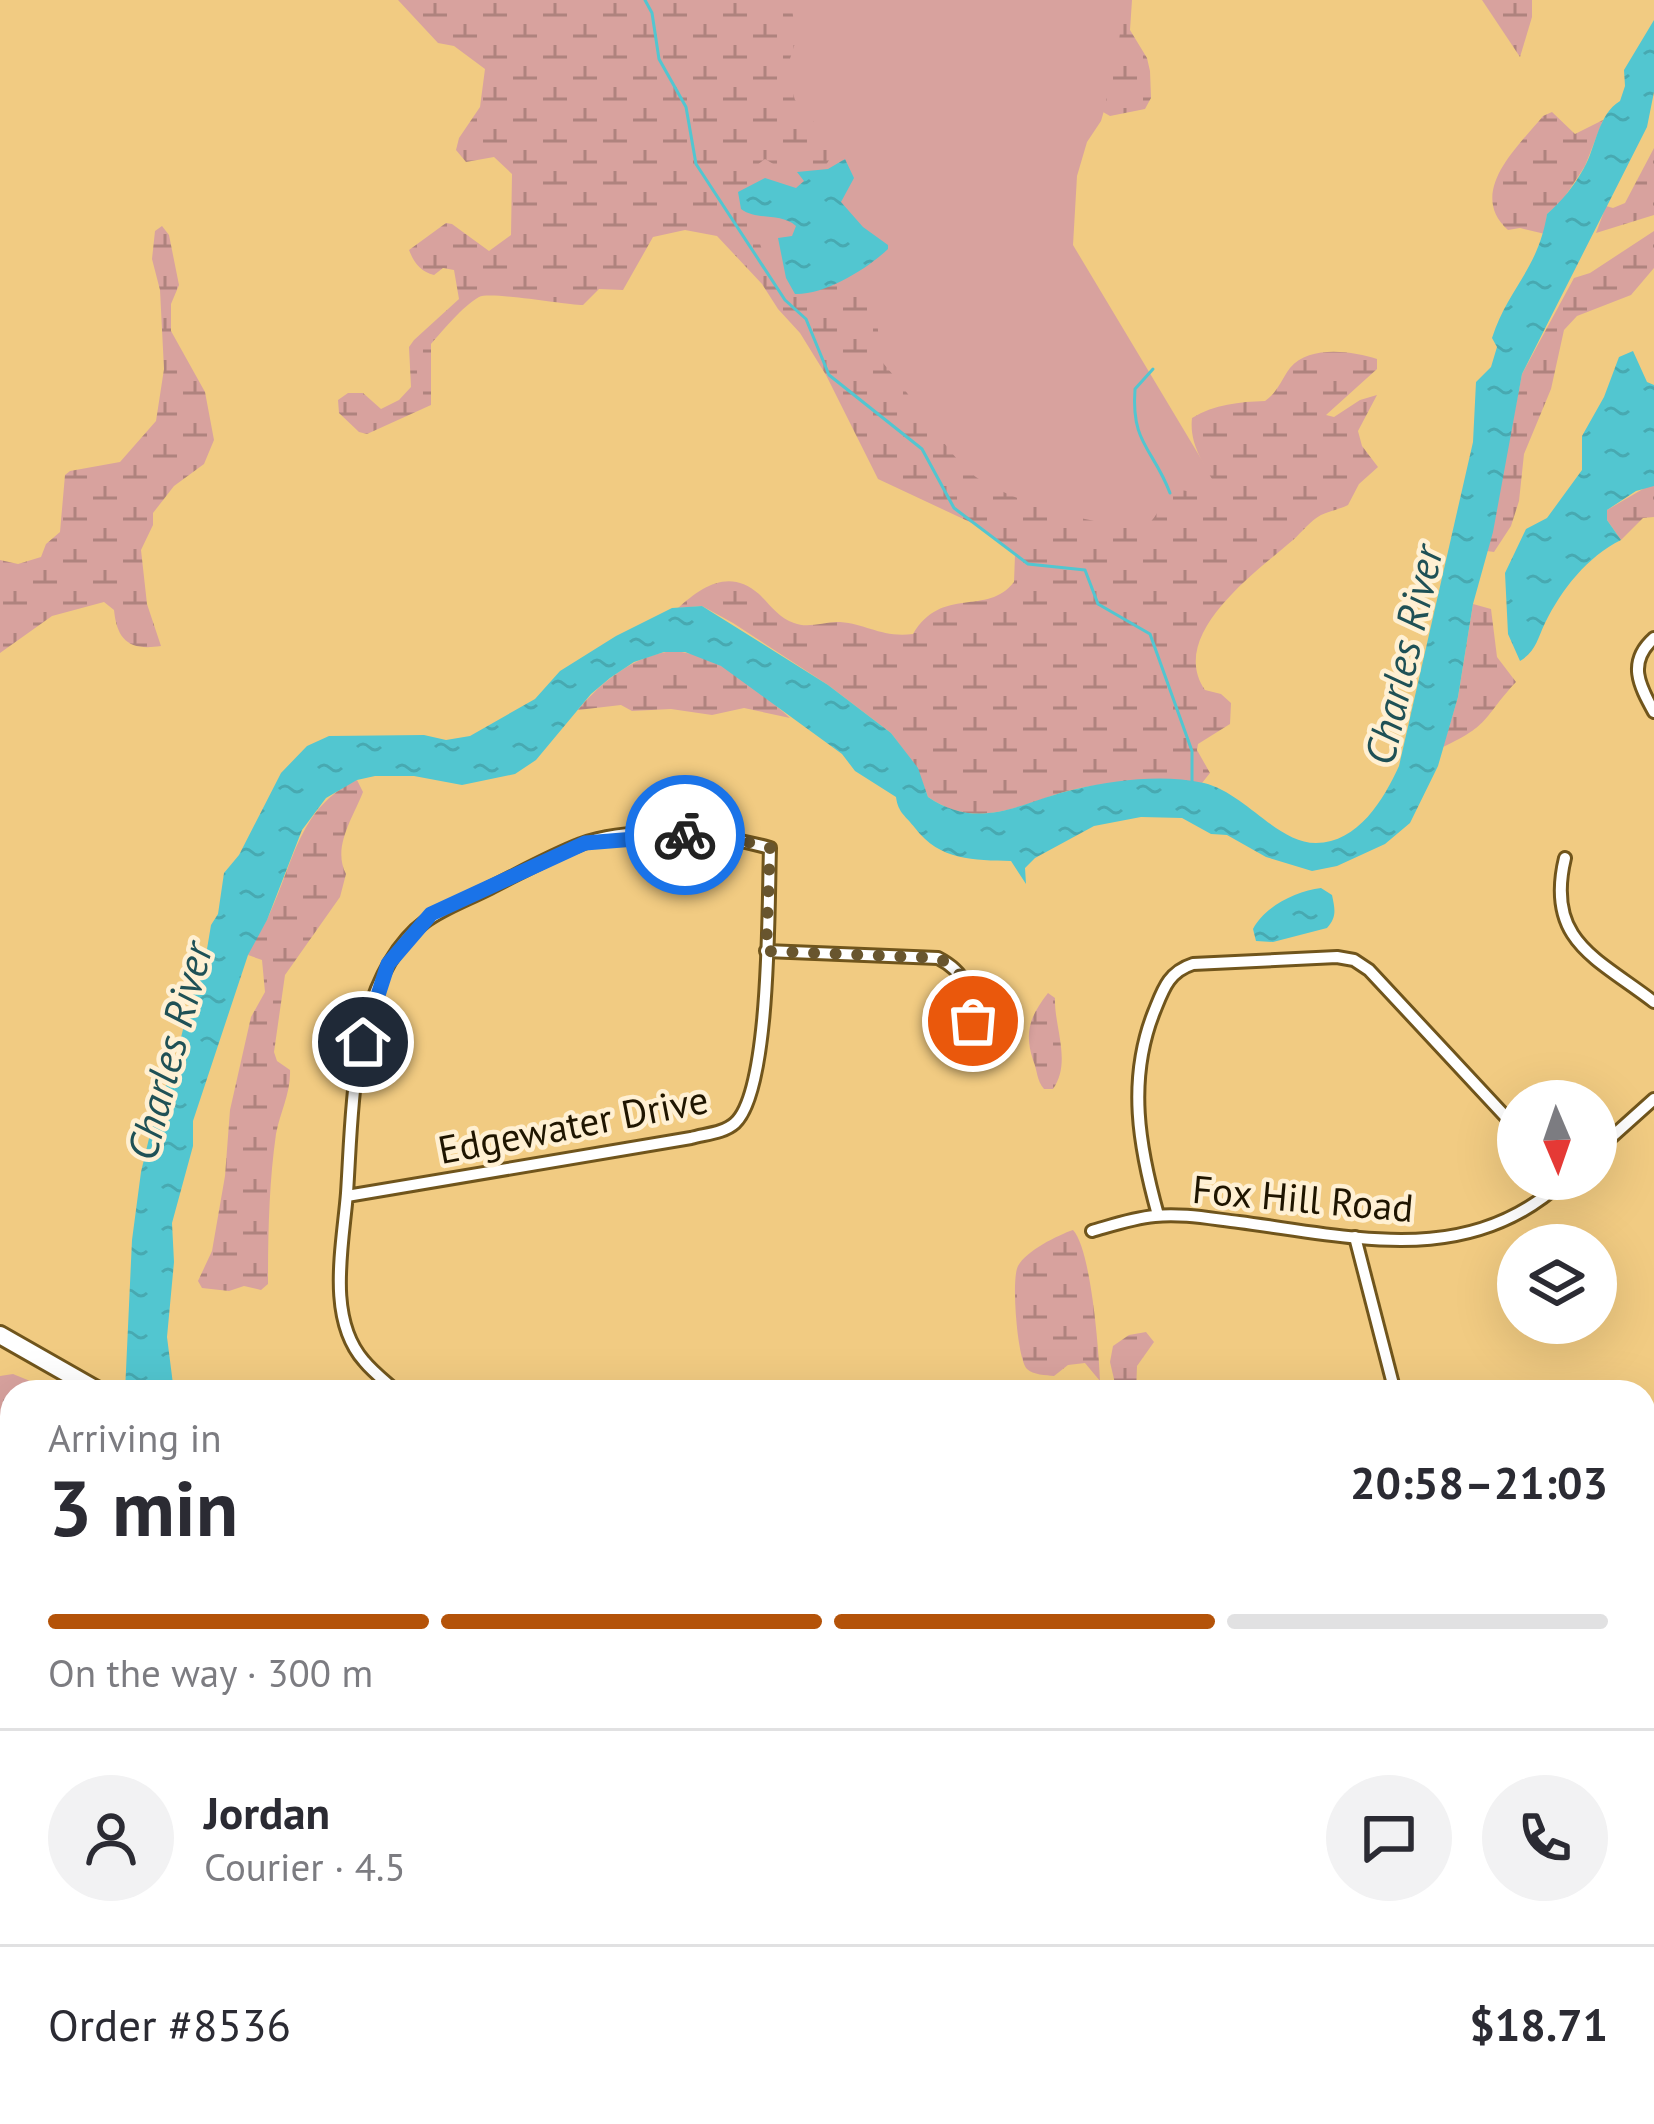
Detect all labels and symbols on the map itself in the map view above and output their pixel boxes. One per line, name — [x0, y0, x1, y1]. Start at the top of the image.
water label: Charles River — [1351, 537, 1456, 770]
courier — [625, 775, 745, 895]
water label: Charles River — [114, 933, 225, 1166]
pin — [922, 970, 1024, 1072]
pin — [312, 991, 414, 1093]
street label: Edgewater Drive — [434, 1073, 712, 1175]
north arrow — [1497, 1080, 1617, 1200]
street label: Fox Hill Road — [1190, 1163, 1416, 1233]

